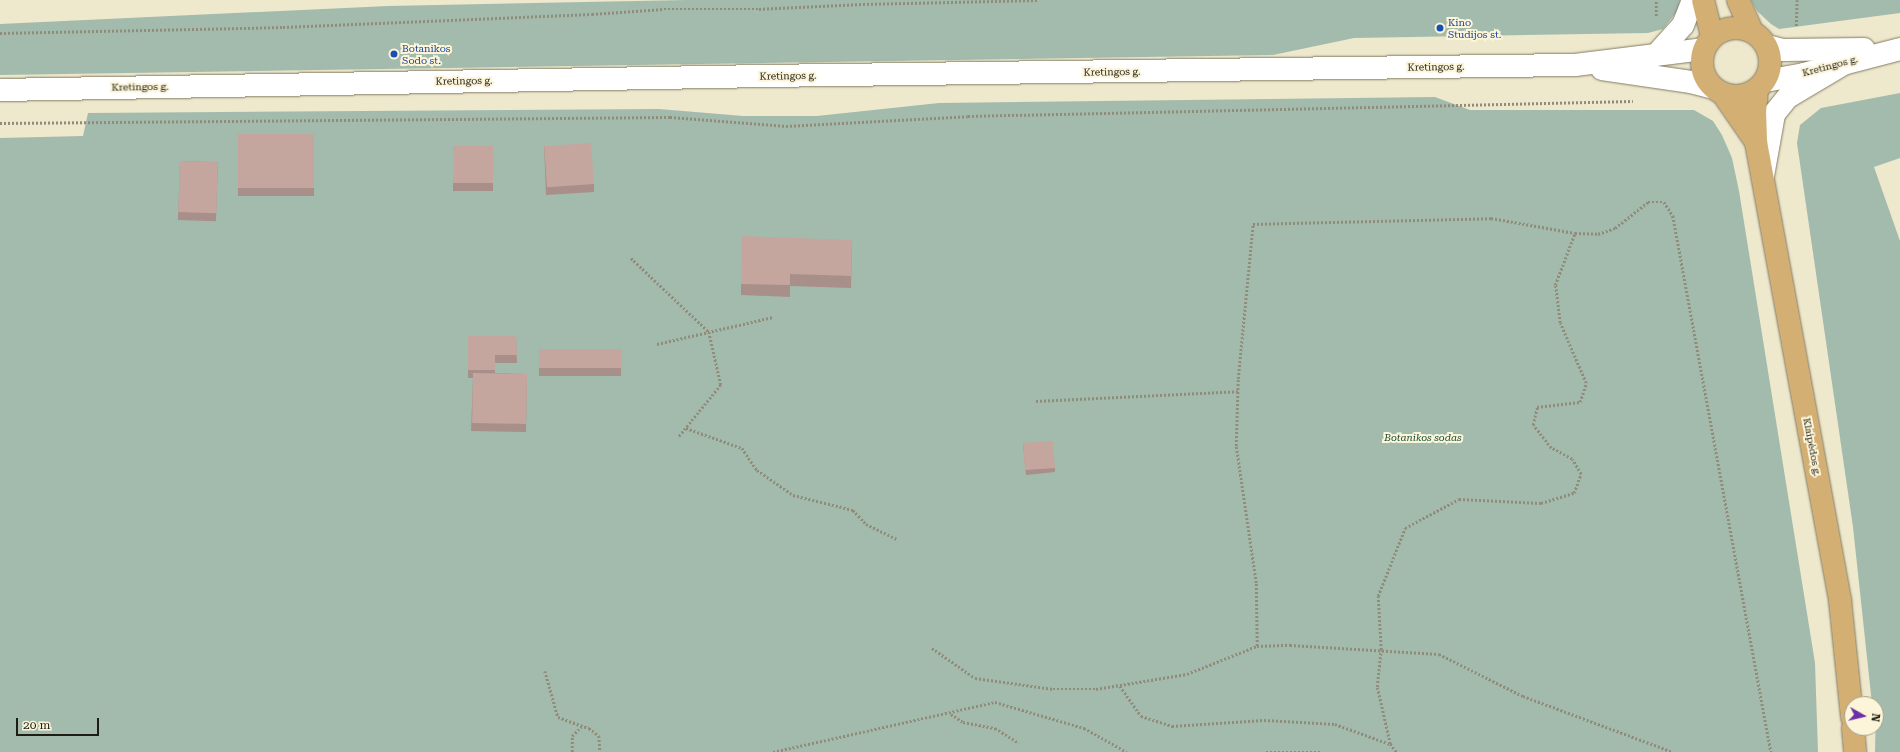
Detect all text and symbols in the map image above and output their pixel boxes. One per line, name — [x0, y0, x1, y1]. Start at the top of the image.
place label: Kino Studijos st. — [1448, 16, 1501, 40]
marker: Kino Studijos st. — [1435, 23, 1445, 33]
place label: Botanikos Sodo st. — [402, 42, 451, 66]
marker: Botanikos Sodo st. — [389, 49, 399, 59]
street label: Kretingos g. — [1801, 53, 1859, 79]
street label: Kretingos g. — [1407, 61, 1465, 73]
street label: Kretingos g. — [1083, 66, 1141, 78]
street label: Kretingos g. — [759, 70, 817, 82]
street label: Kretingos g. — [435, 75, 493, 87]
street label: Kretingos g. — [111, 81, 169, 93]
street label: Klaipėdos g. — [1800, 417, 1824, 477]
park label: Botanikos sodas — [1384, 432, 1462, 444]
north arrow — [1844, 696, 1884, 736]
scale bar — [18, 710, 101, 736]
text: N — [1868, 712, 1882, 723]
text: 20 m — [23, 718, 50, 732]

